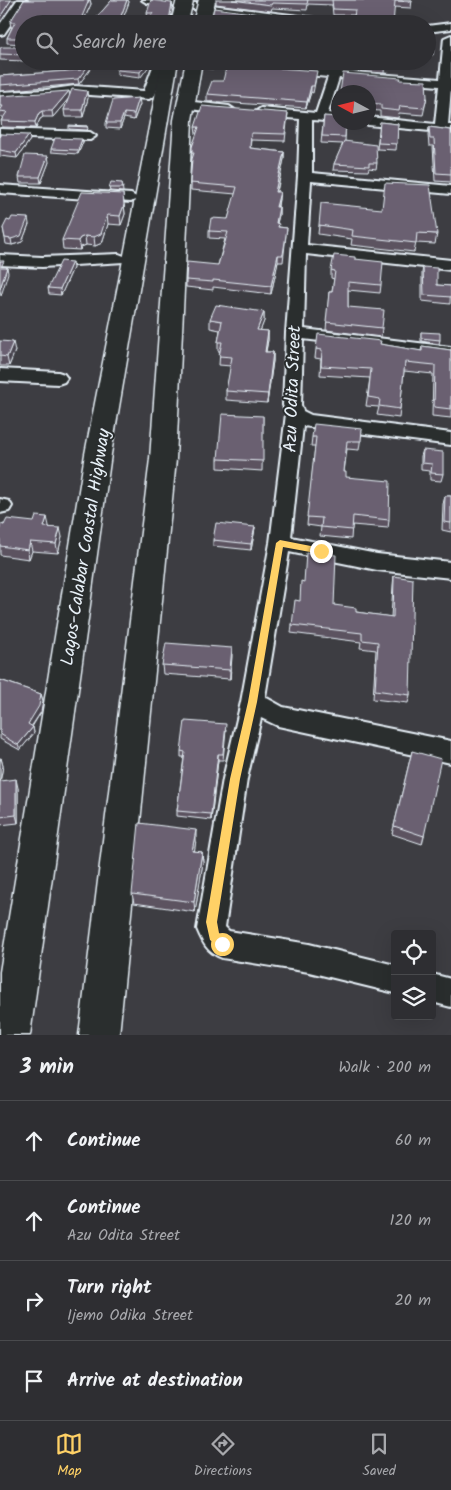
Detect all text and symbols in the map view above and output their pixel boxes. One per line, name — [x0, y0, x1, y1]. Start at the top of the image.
search box — [15, 15, 436, 70]
text: Search here — [73, 28, 167, 58]
icon: search — [33, 29, 61, 57]
north arrow — [331, 85, 376, 130]
street label: Azu Odita Street — [277, 324, 310, 453]
street label: Lagos-Calabar Coastal Highway — [53, 426, 120, 668]
route end — [310, 540, 333, 563]
map controls — [391, 930, 436, 1020]
button: locate — [391, 930, 436, 975]
route start — [211, 933, 234, 956]
button: layers — [391, 975, 436, 1020]
text: 3 min — [20, 1051, 74, 1084]
text: Walk · 200 m — [338, 1055, 431, 1080]
text: Continue — [67, 1126, 140, 1156]
icon: ahead — [20, 1127, 48, 1155]
text: 60 m — [395, 1128, 431, 1153]
text: Continue — [67, 1193, 140, 1223]
icon: ahead — [20, 1207, 48, 1235]
text: 120 m — [390, 1208, 431, 1233]
text: Azu Odita Street — [67, 1223, 180, 1248]
text: Turn right — [67, 1273, 152, 1303]
icon: right — [20, 1287, 48, 1315]
text: 20 m — [395, 1288, 431, 1313]
text: Ijemo Odika Street — [67, 1303, 193, 1328]
text: Arrive at destination — [67, 1366, 243, 1396]
icon: arrive — [20, 1367, 48, 1395]
tab: Map — [55, 1430, 83, 1482]
tab: Directions — [194, 1430, 252, 1482]
tab: Saved — [362, 1430, 396, 1482]

